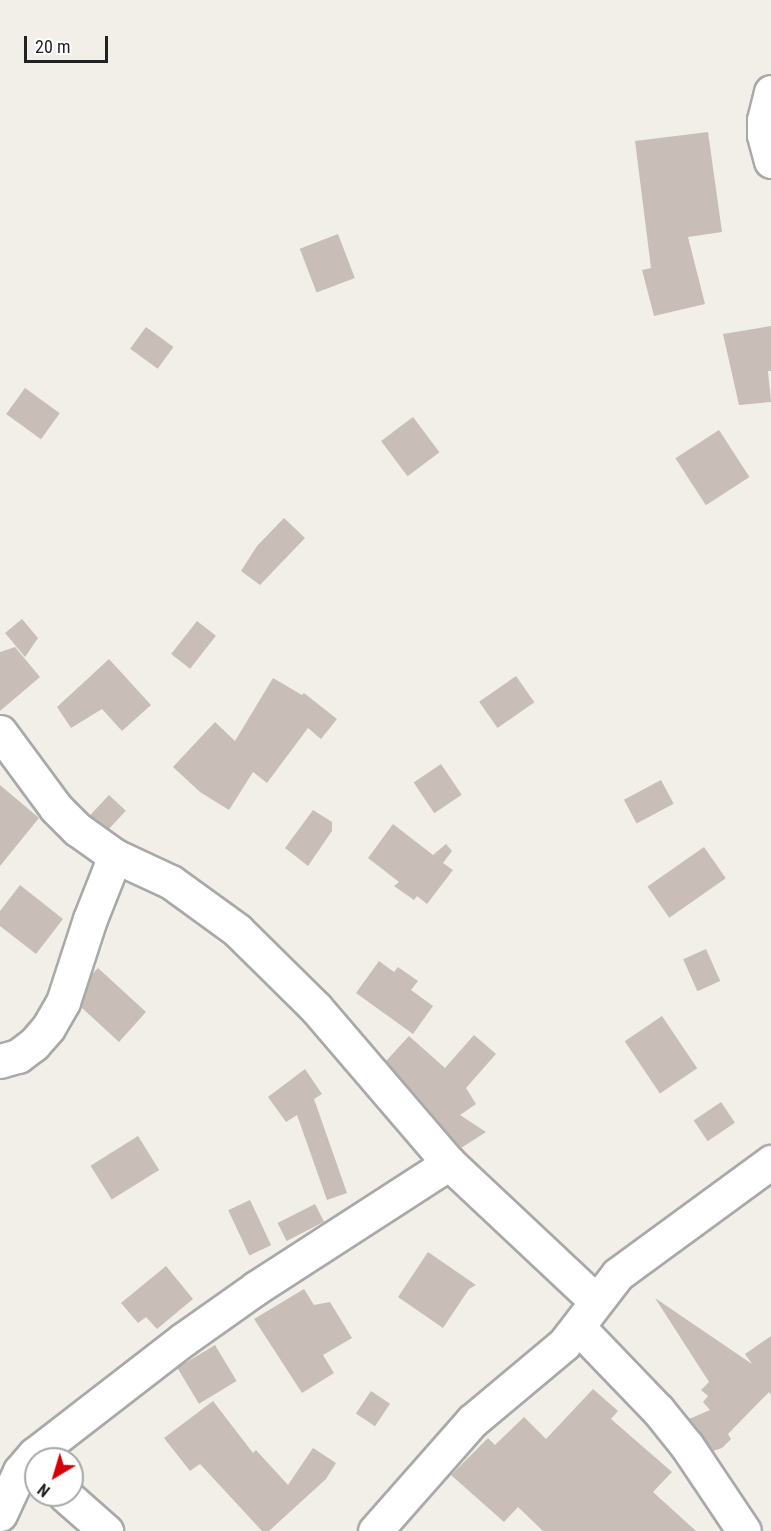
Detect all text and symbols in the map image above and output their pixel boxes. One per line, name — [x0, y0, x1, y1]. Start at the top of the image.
scale bar — [27, 24, 111, 62]
text: 20 m — [35, 36, 70, 57]
north arrow — [24, 1447, 84, 1507]
text: N — [34, 1480, 54, 1501]

